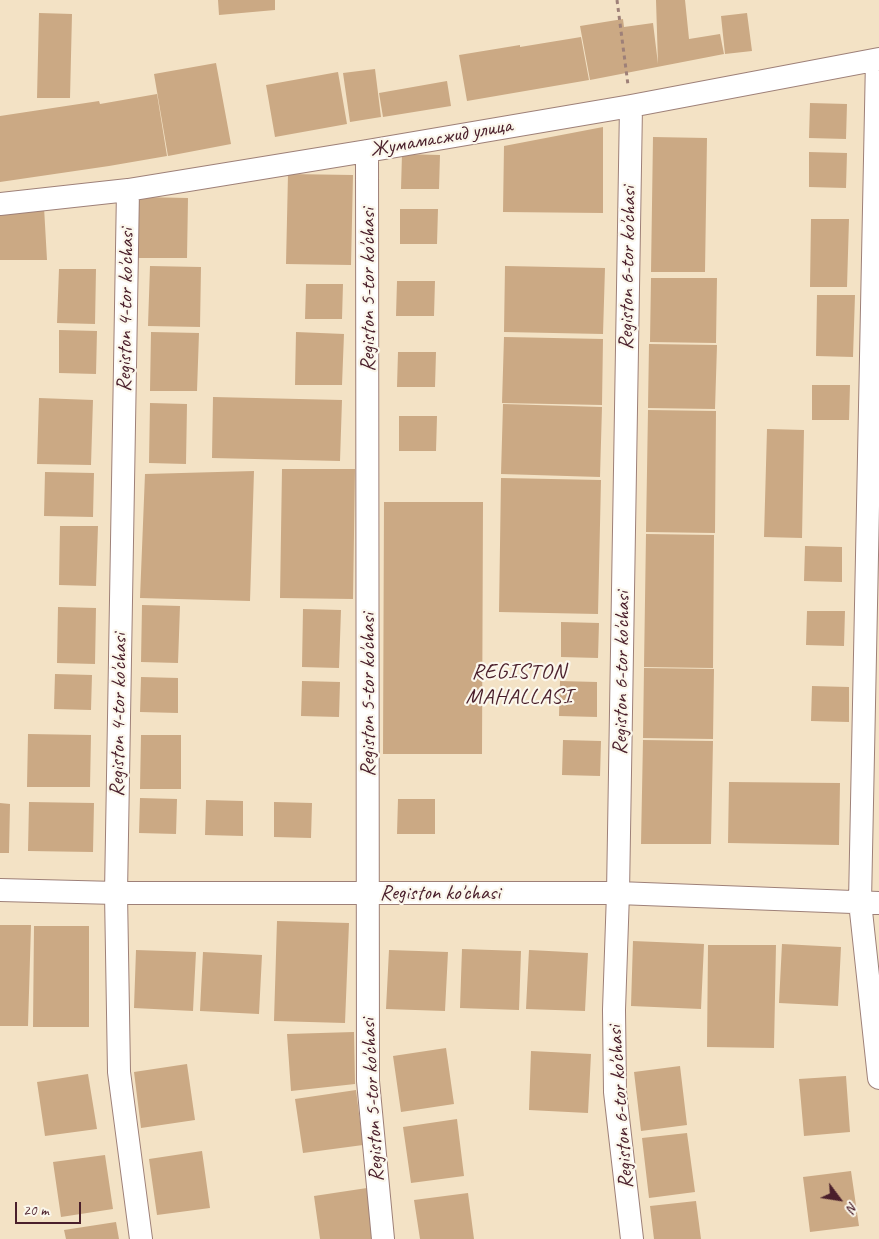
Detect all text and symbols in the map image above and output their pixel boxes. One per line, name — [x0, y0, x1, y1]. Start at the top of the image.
street label: Жумамасжид улица — [368, 113, 514, 163]
street label: Registon 6-tor ko'chasi — [614, 186, 642, 350]
street label: Registon 5-tor ko'chasi — [355, 208, 381, 372]
street label: Registon 4-tor ko'chasi — [112, 228, 140, 392]
street label: Registon 6-tor ko'chasi — [608, 591, 636, 755]
street label: Registon 5-tor ko'chasi — [355, 613, 381, 777]
street label: Registon 4-tor ko'chasi — [105, 633, 133, 797]
district label: REGISTON MAHALLASI — [464, 659, 574, 710]
street label: Registon ko'chasi — [380, 880, 500, 906]
street label: Registon 5-tor ko'chasi — [356, 1018, 390, 1182]
street label: Registon 6-tor ko'chasi — [603, 1025, 639, 1189]
north arrow — [814, 1174, 864, 1224]
scale bar — [18, 1192, 84, 1224]
text: N — [843, 1199, 862, 1215]
text: 20 m — [23, 1201, 49, 1220]

